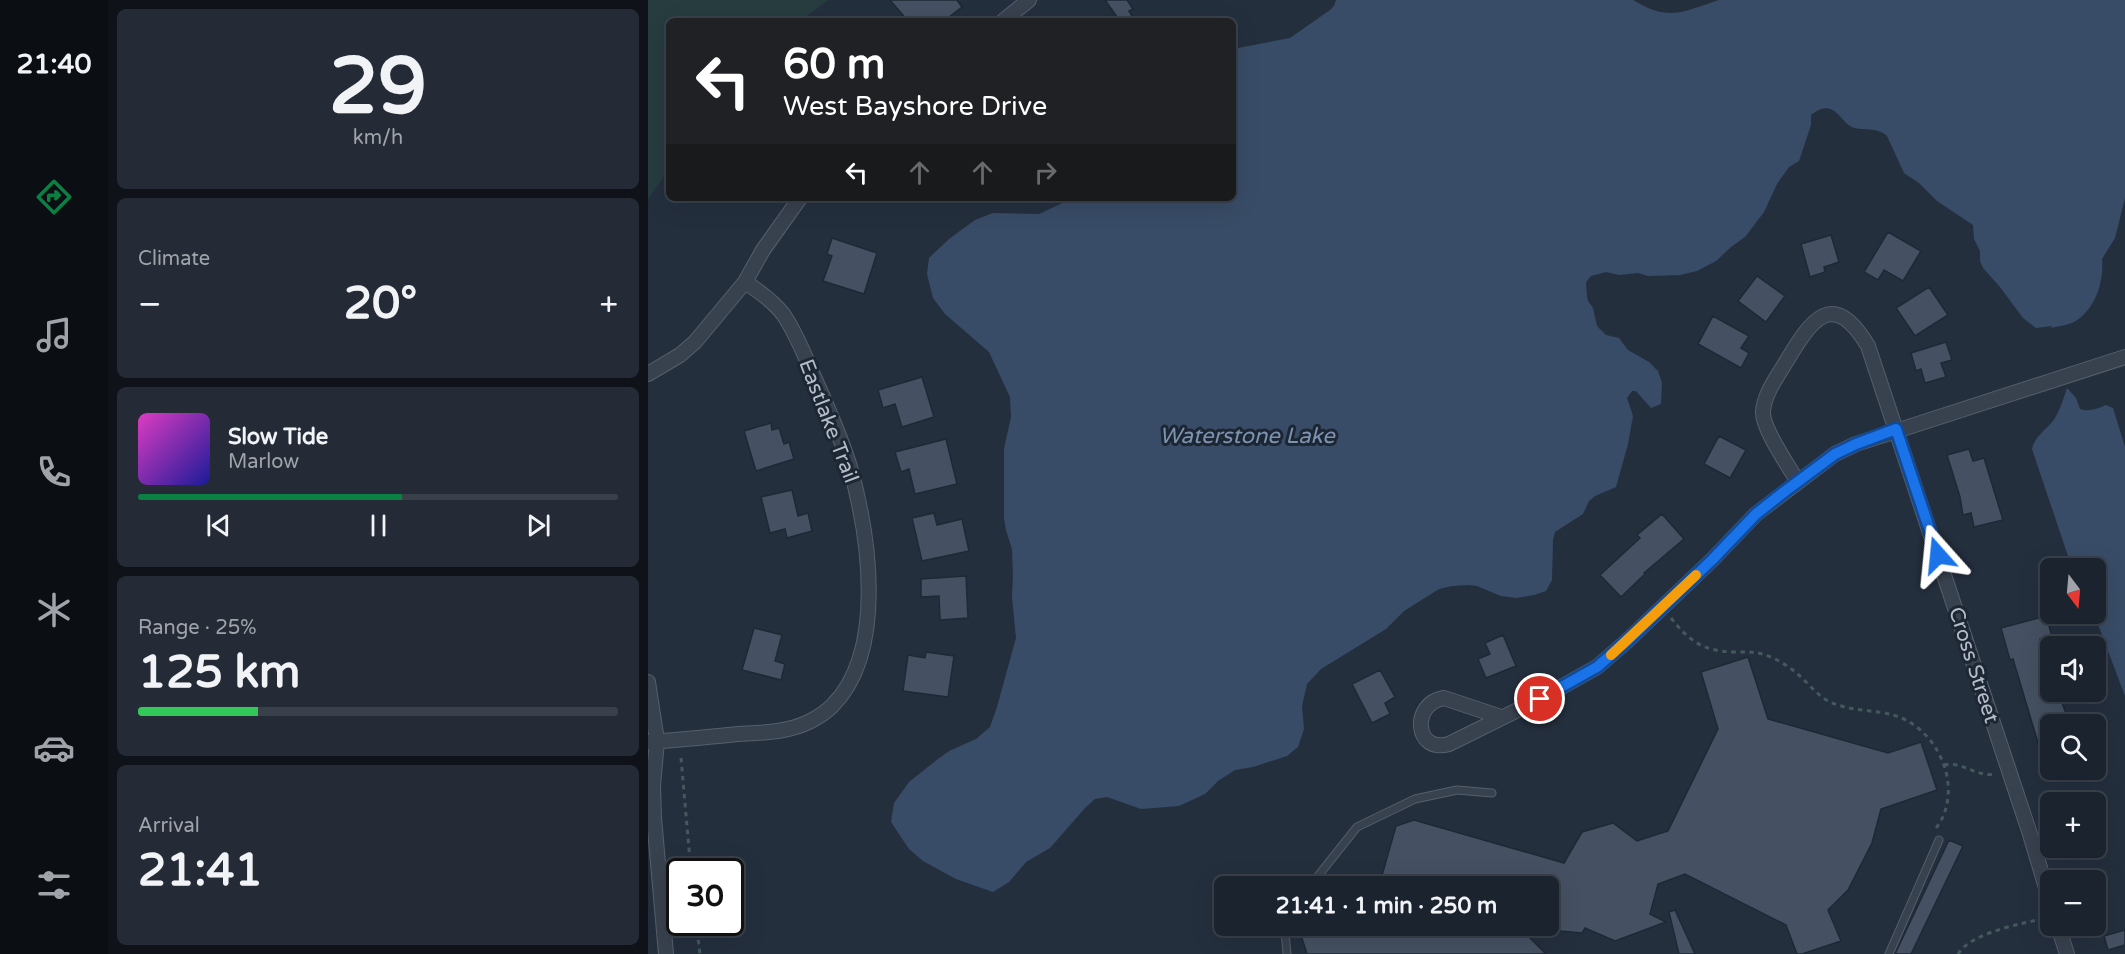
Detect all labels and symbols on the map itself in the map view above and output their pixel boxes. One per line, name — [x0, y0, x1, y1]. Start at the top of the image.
street label: Eastlake Trail — [793, 356, 864, 487]
water label: Waterstone Lake — [1159, 423, 1336, 449]
position arrow — [1906, 523, 1970, 587]
north arrow — [2040, 558, 2106, 624]
street label: Cross Street — [1943, 604, 2004, 726]
pin — [1514, 673, 1565, 724]
speed limit sign: 30 — [666, 858, 744, 936]

